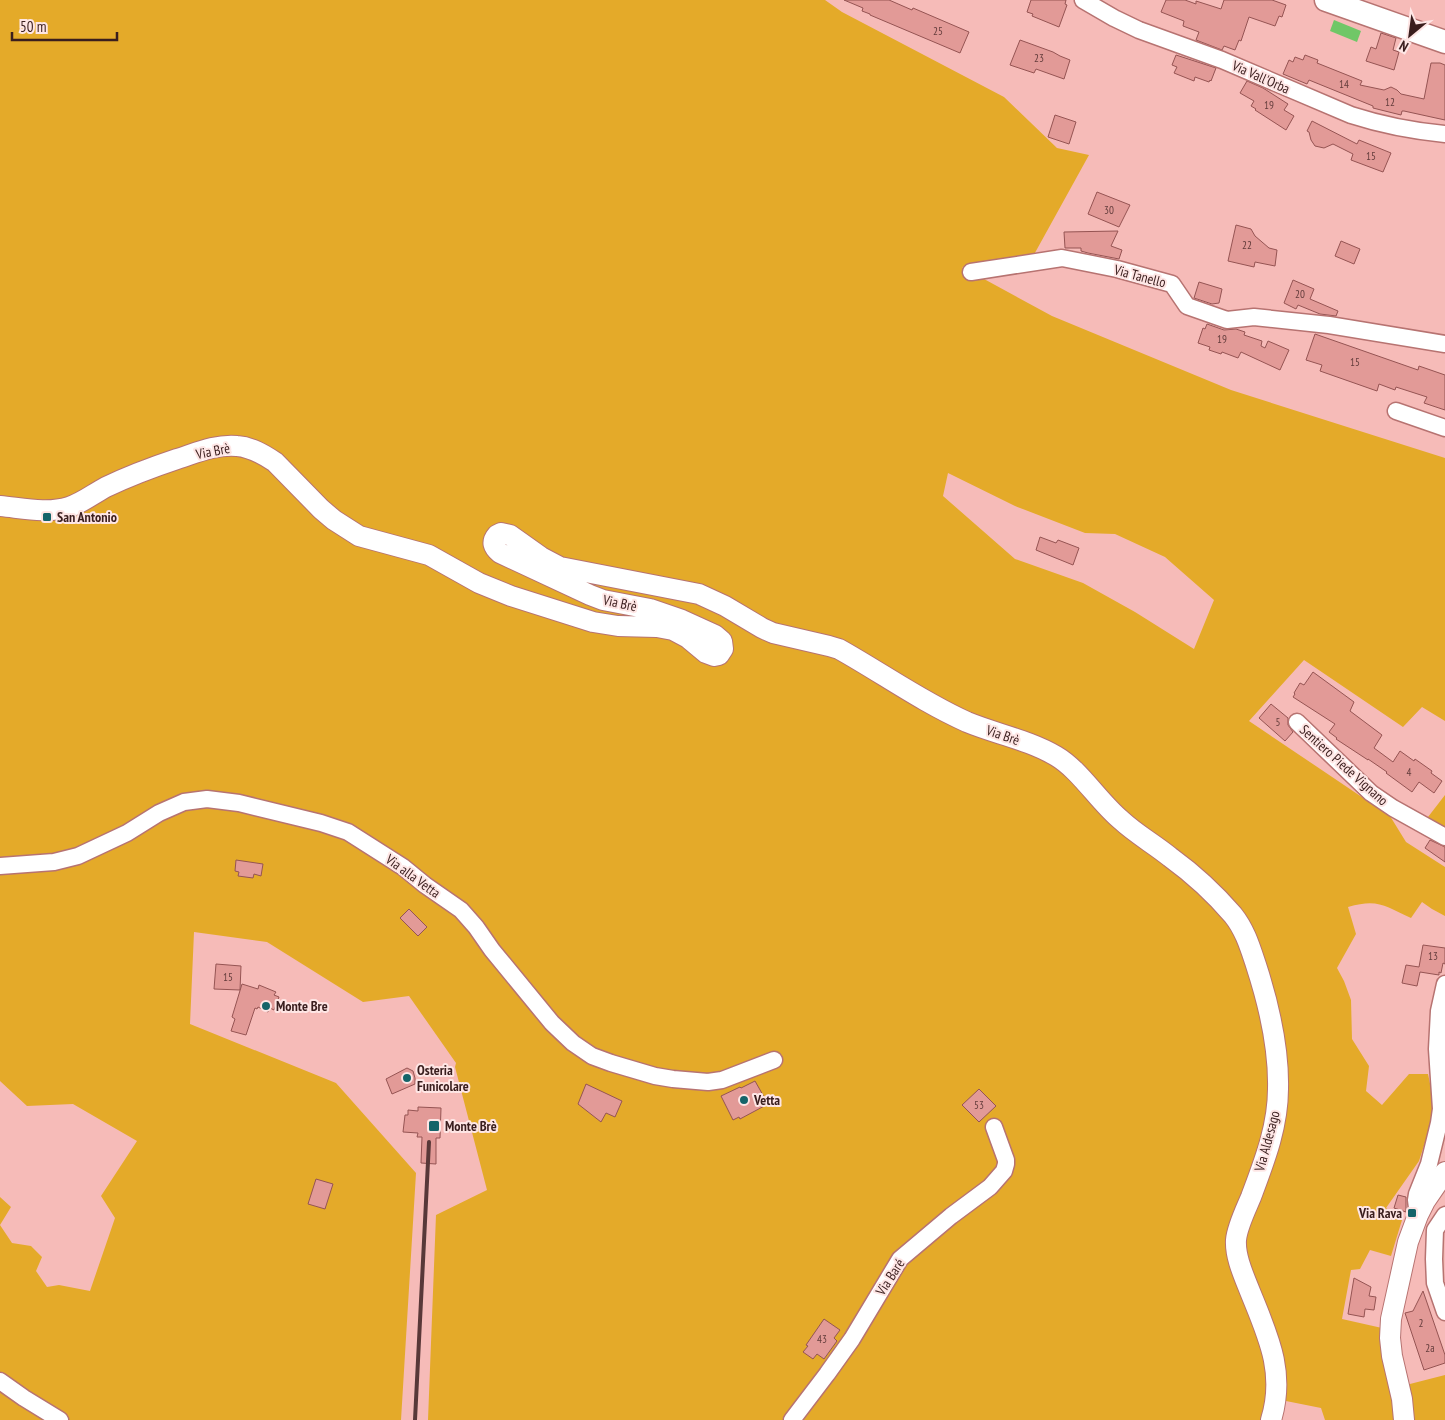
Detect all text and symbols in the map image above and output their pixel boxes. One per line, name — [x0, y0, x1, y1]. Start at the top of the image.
scale bar — [12, 10, 118, 42]
north arrow — [1385, 10, 1435, 60]
text: 50 m — [20, 17, 46, 36]
house number: 25 — [933, 24, 943, 38]
text: N — [1396, 37, 1411, 56]
house number: 23 — [1034, 51, 1044, 65]
street label: Via Vall'Orba — [1229, 56, 1293, 98]
house number: 14 — [1339, 77, 1349, 91]
house number: 12 — [1385, 95, 1395, 109]
house number: 19 — [1264, 98, 1274, 112]
house number: 15 — [1366, 149, 1376, 163]
house number: 30 — [1104, 203, 1114, 217]
house number: 22 — [1242, 238, 1252, 252]
street label: Via Tanello — [1111, 260, 1168, 292]
house number: 20 — [1295, 287, 1305, 301]
house number: 19 — [1217, 332, 1227, 346]
house number: 15 — [1350, 355, 1360, 369]
street label: Via Brè — [193, 439, 232, 463]
place label: San Antonio — [57, 508, 117, 526]
marker: San Antonio — [41, 511, 53, 523]
street label: Via Brè — [600, 590, 639, 615]
house number: 5 — [1276, 715, 1281, 729]
street label: Via Brè — [983, 721, 1022, 749]
street label: Sentiero Piede Vignano — [1296, 721, 1392, 809]
house number: 4 — [1407, 765, 1412, 779]
street label: Via alla Vetta — [381, 850, 444, 902]
house number: 13 — [1428, 949, 1438, 963]
house number: 15 — [223, 970, 233, 984]
place label: Monte Bre — [276, 997, 328, 1015]
marker: Monte Bre — [260, 1000, 272, 1012]
place label: Osteria Funicolare — [417, 1061, 469, 1095]
marker: Osteria Funicolare — [401, 1072, 413, 1084]
place label: Vetta — [753, 1091, 780, 1109]
marker: Vetta — [738, 1094, 750, 1106]
house number: 53 — [974, 1098, 984, 1112]
street label: Via Aldesago — [1250, 1109, 1284, 1174]
place label: Monte Brè — [445, 1117, 497, 1135]
marker: Monte Brè — [427, 1119, 441, 1133]
place label: Via Rava — [1358, 1204, 1402, 1222]
marker: Via Rava — [1406, 1207, 1418, 1219]
street label: Via Baré — [871, 1255, 909, 1299]
house number: 2 — [1419, 1316, 1424, 1330]
house number: 43 — [817, 1332, 827, 1346]
house number: 2a — [1425, 1341, 1435, 1355]

